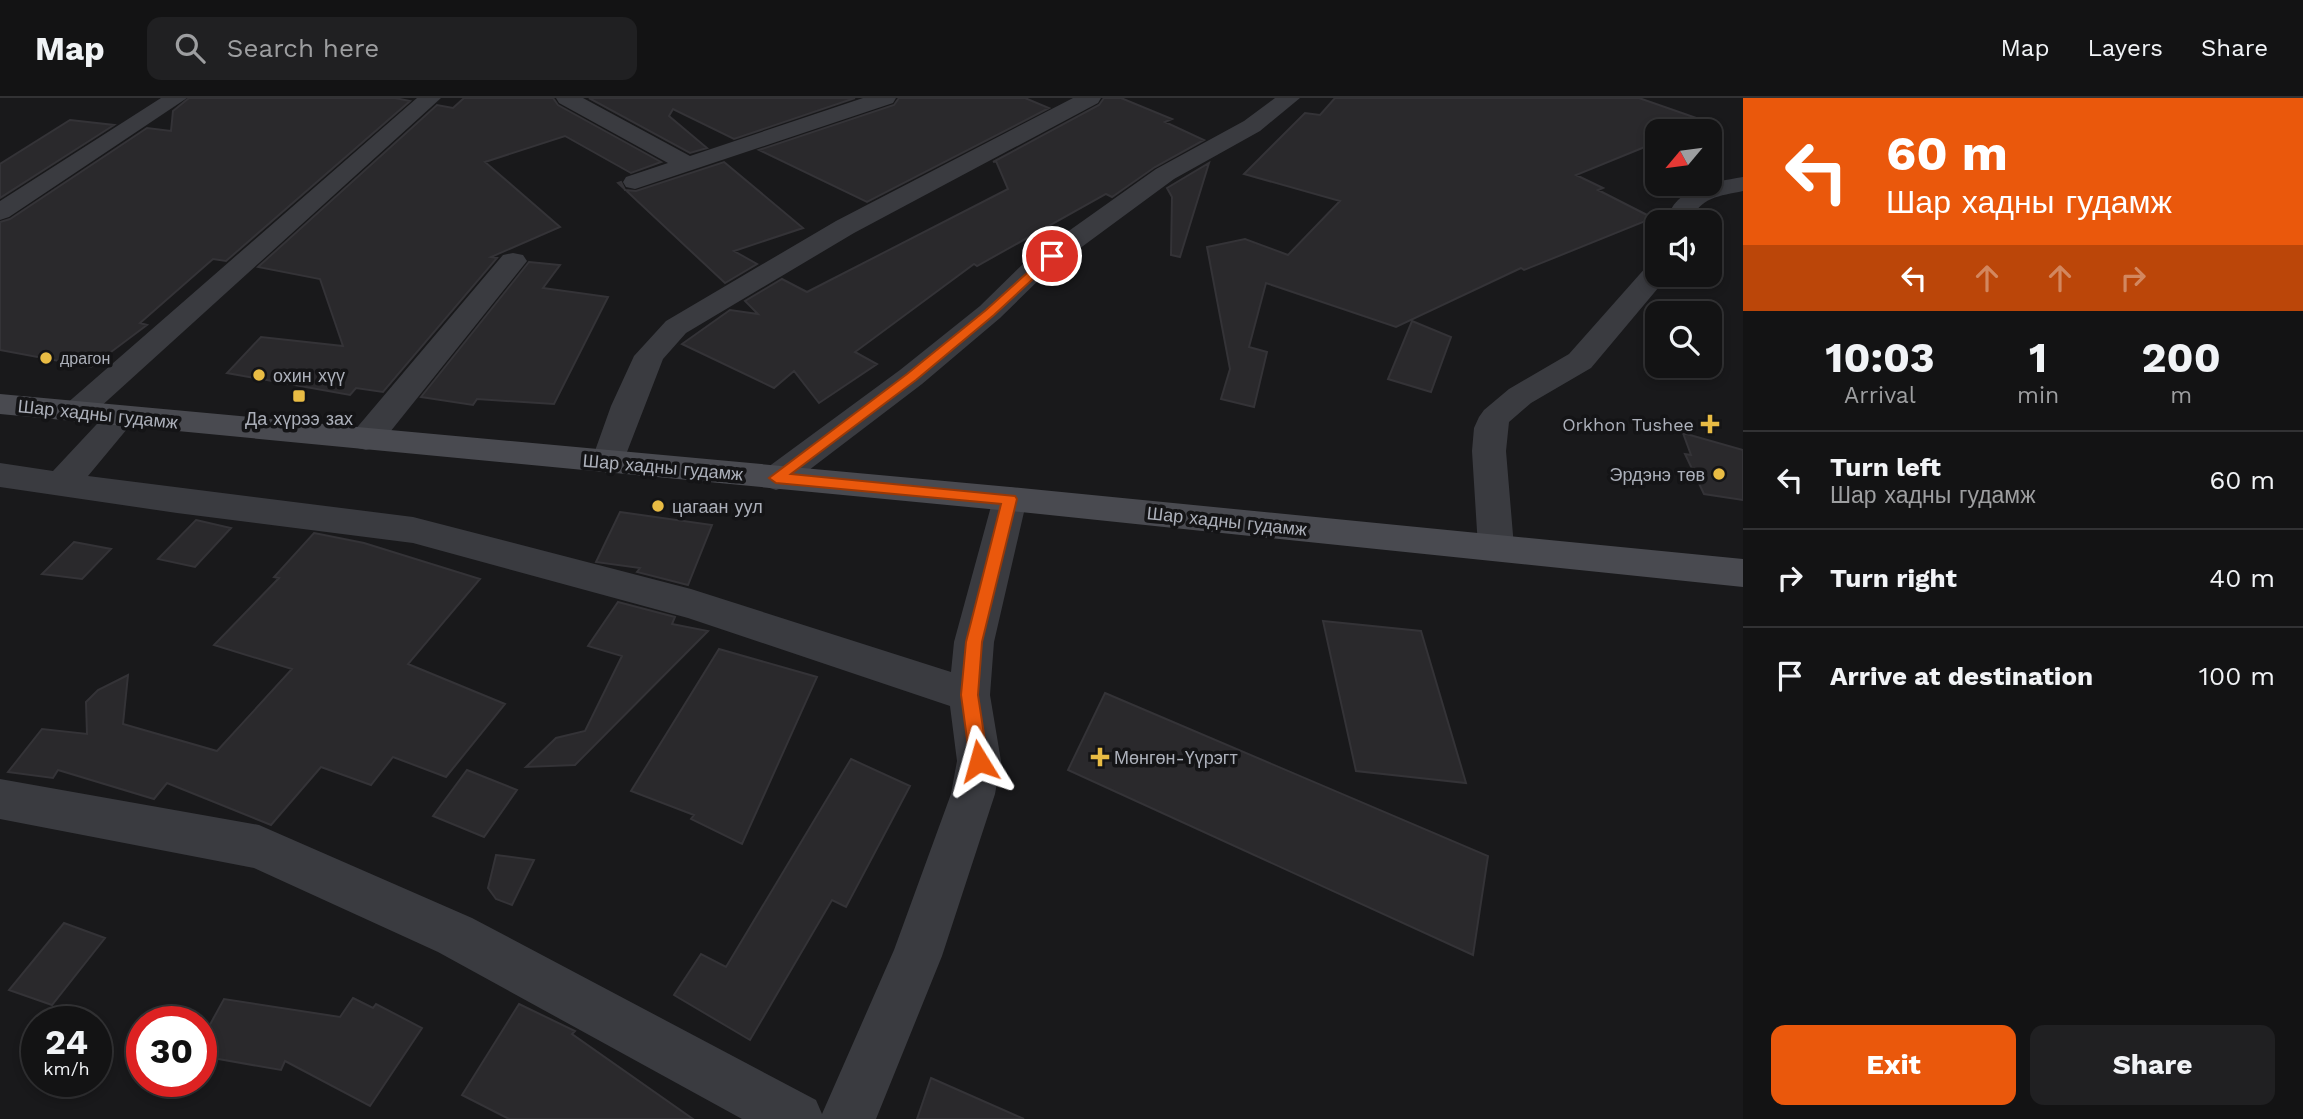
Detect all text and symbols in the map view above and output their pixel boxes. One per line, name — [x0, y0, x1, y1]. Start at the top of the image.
search box — [147, 17, 637, 80]
text: Map — [35, 29, 105, 68]
icon: search — [171, 29, 209, 67]
text: Search here — [227, 33, 379, 63]
text: Map — [2001, 34, 2049, 62]
text: Layers — [2087, 34, 2163, 62]
text: Share — [2201, 34, 2268, 62]
north arrow — [1645, 119, 1722, 196]
map controls — [1645, 119, 1722, 378]
text: 60 m — [1886, 124, 2008, 182]
icon: left — [1771, 126, 1862, 217]
text: Шар хадны гудамж — [1886, 183, 2172, 221]
button: sound — [1645, 210, 1722, 287]
pin — [1022, 226, 1082, 286]
icon: arrive — [1033, 237, 1071, 275]
icon: left — [1895, 259, 1933, 297]
icon: ahead — [1968, 259, 2006, 297]
icon: ahead — [2041, 259, 2079, 297]
icon: right — [2114, 259, 2152, 297]
button: search — [1645, 301, 1722, 378]
text: 10:03 — [1825, 333, 1935, 382]
text: 1 — [2029, 333, 2047, 382]
text: 200 — [2142, 333, 2221, 382]
place label: драгон — [60, 349, 110, 368]
marker: драгон — [38, 350, 54, 366]
place label: охин хүү — [273, 365, 345, 386]
marker: охин хүү — [251, 367, 267, 383]
text: Arrival — [1844, 382, 1916, 409]
text: min — [2017, 382, 2059, 409]
text: m — [2170, 382, 2192, 409]
marker: Да хүрээ зах — [291, 388, 307, 404]
street label: Шар хадны гудамж — [17, 395, 179, 433]
place label: Да хүрээ зах — [245, 408, 353, 429]
place label: Orkhon Tushee — [1562, 414, 1694, 435]
marker: Orkhon Tushee — [1700, 414, 1720, 434]
street label: Шар хадны гудамж — [582, 450, 744, 484]
text: Turn left — [1830, 452, 1941, 482]
icon: left — [1771, 461, 1809, 499]
place label: Эрдэнэ төв — [1609, 464, 1705, 485]
text: 60 m — [2209, 465, 2275, 495]
marker: Эрдэнэ төв — [1711, 466, 1727, 482]
text: Шар хадны гудамж — [1830, 482, 2036, 509]
place label: цагаан уул — [672, 496, 763, 517]
marker: цагаан уул — [650, 498, 666, 514]
street label: Шар хадны гудамж — [1146, 502, 1308, 540]
icon: right — [1771, 559, 1809, 597]
text: Turn right — [1830, 563, 1957, 593]
text: 40 m — [2209, 563, 2275, 593]
icon: arrive — [1771, 657, 1809, 695]
text: Arrive at destination — [1830, 661, 2093, 691]
text: 100 m — [2199, 661, 2275, 691]
position arrow — [942, 724, 1016, 798]
place label: Мөнгөн-Үүрэгт — [1114, 747, 1238, 768]
marker: Мөнгөн-Үүрэгт — [1092, 749, 1108, 765]
speed limit sign: 30 — [126, 1006, 217, 1097]
text: 24 — [45, 1021, 88, 1063]
button: Exit — [1771, 1025, 2016, 1105]
button: Share — [2030, 1025, 2275, 1105]
text: km/h — [43, 1058, 90, 1079]

